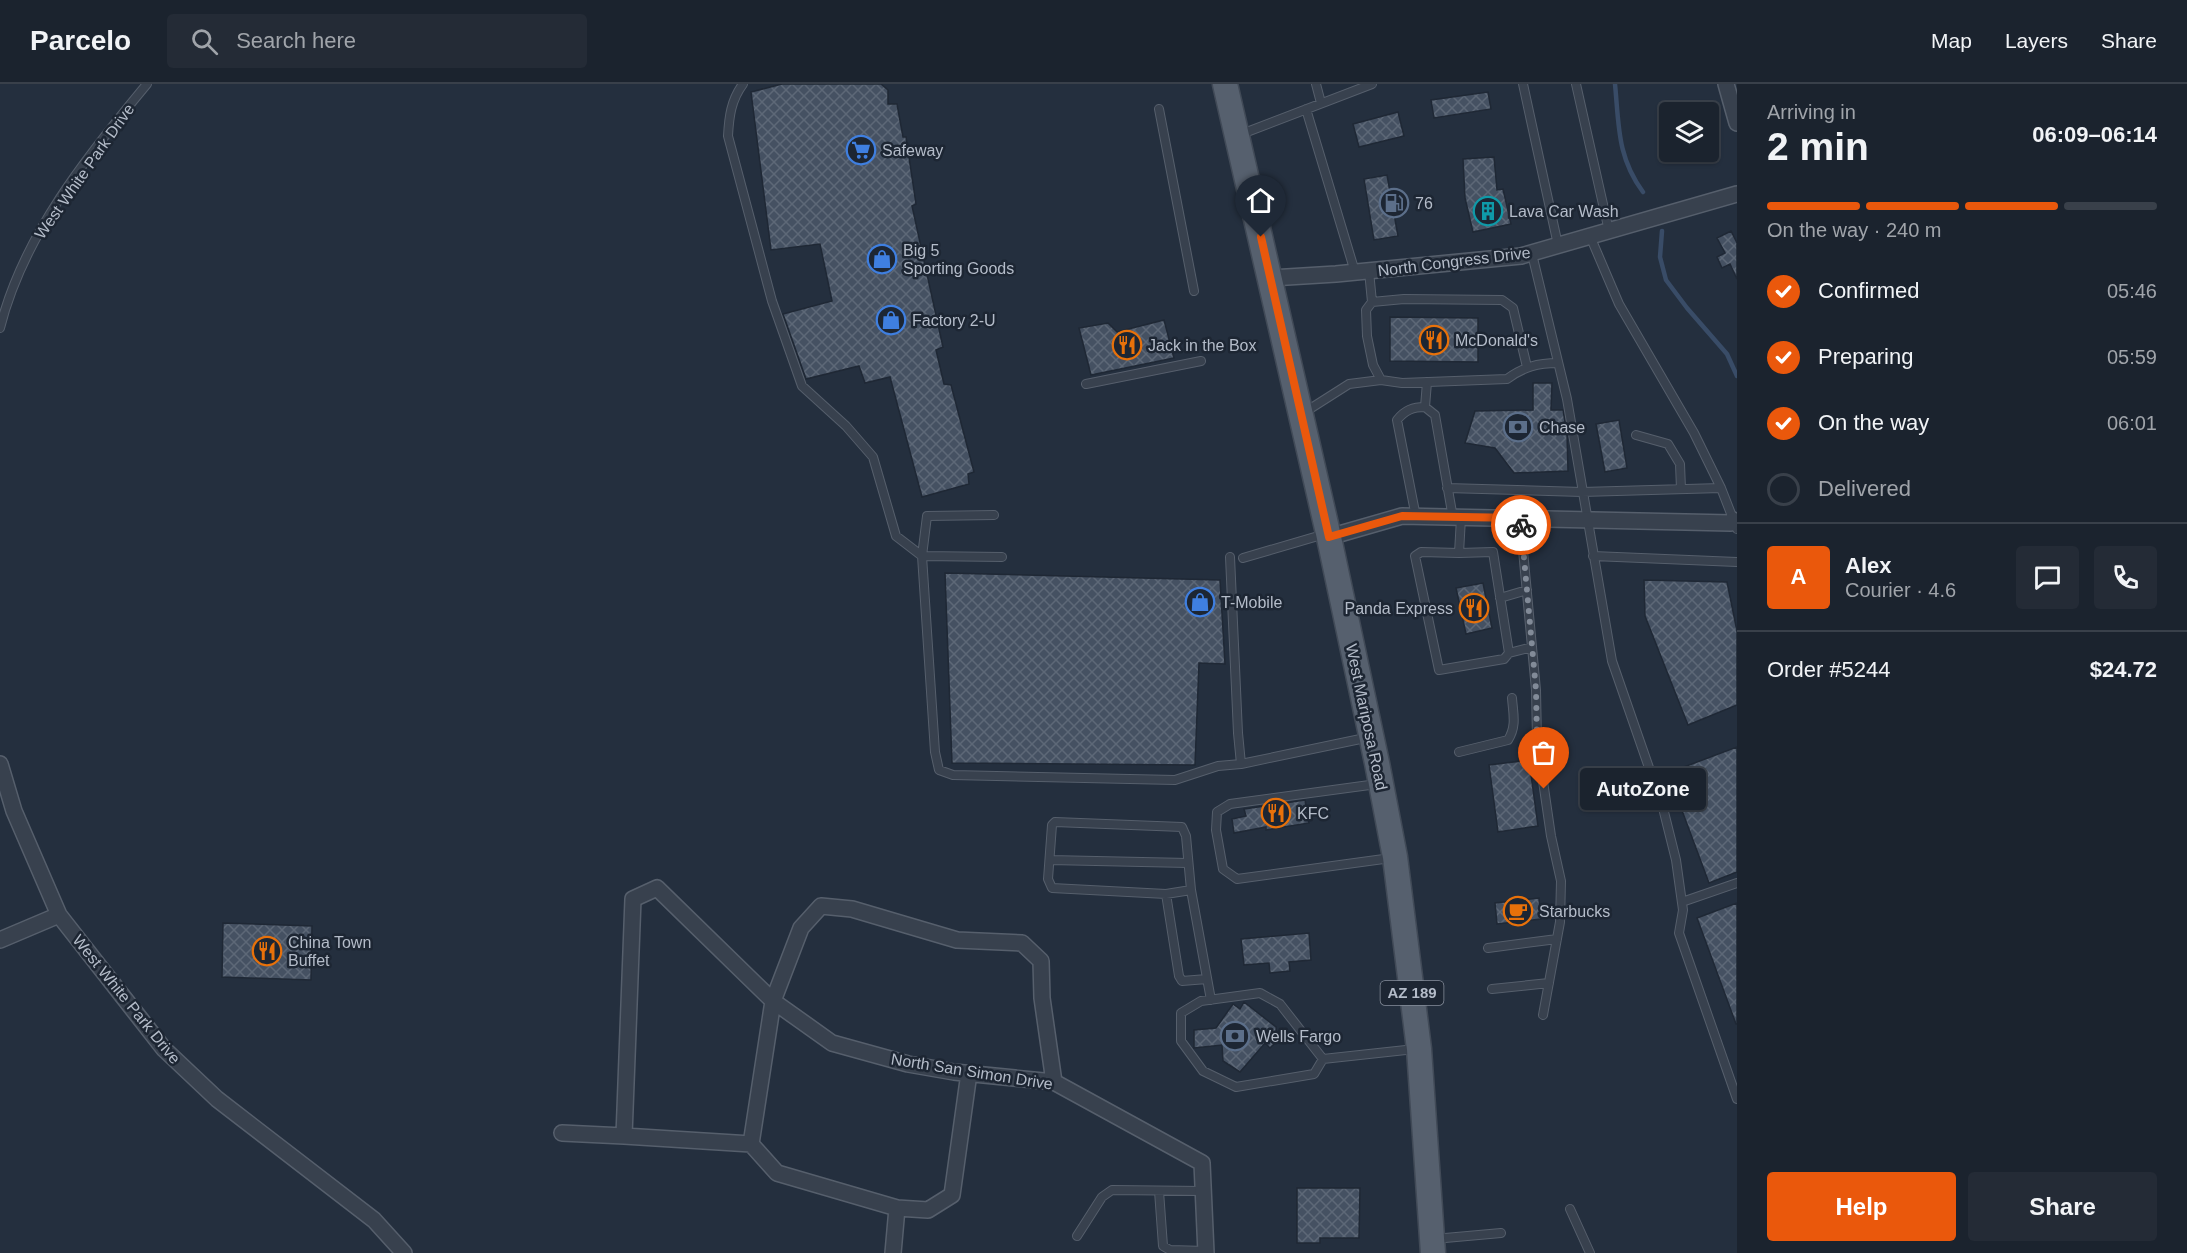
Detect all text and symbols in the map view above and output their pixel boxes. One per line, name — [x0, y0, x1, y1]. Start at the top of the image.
search box — [167, 14, 587, 68]
text: Parcelo — [30, 25, 131, 56]
icon: search — [188, 25, 221, 58]
text: Search here — [236, 28, 356, 53]
text: Map — [1931, 29, 1972, 52]
text: Layers — [2005, 29, 2068, 52]
text: Share — [2101, 29, 2157, 52]
street label: West White Park Drive — [31, 101, 137, 242]
text: Arriving in — [1767, 101, 1856, 123]
map controls — [1659, 102, 1719, 162]
button: layers — [1659, 102, 1719, 162]
text: 06:09–06:14 — [2032, 122, 2157, 147]
text: 2 min — [1767, 125, 1869, 168]
supermarket icon: Safeway — [845, 134, 877, 166]
place label: Safeway — [882, 142, 943, 159]
pin — [1235, 175, 1286, 237]
icon: home — [1244, 184, 1277, 217]
fuel station icon: 76 — [1378, 187, 1410, 219]
place label: 76 — [1415, 195, 1433, 212]
building icon: Lava Car Wash — [1472, 195, 1504, 227]
place label: Lava Car Wash — [1509, 203, 1619, 220]
text: On the way · 240 m — [1767, 219, 1942, 241]
place label: Big 5 Sporting Goods — [903, 242, 1014, 277]
shop icon: Big 5 Sporting Goods — [866, 243, 898, 275]
street label: North Congress Drive — [1377, 244, 1532, 279]
icon: check — [1767, 275, 1800, 308]
text: Confirmed — [1818, 278, 1919, 303]
text: 05:46 — [2107, 280, 2157, 302]
shop icon: Factory 2-U — [875, 304, 907, 336]
place label: Factory 2-U — [912, 312, 996, 329]
restaurant icon: McDonald's — [1418, 324, 1450, 356]
restaurant icon: Jack in the Box — [1111, 329, 1143, 361]
place label: McDonald's — [1455, 332, 1538, 349]
place label: Jack in the Box — [1148, 337, 1257, 354]
icon: check — [1767, 341, 1800, 374]
text: Preparing — [1818, 344, 1913, 369]
text: 05:59 — [2107, 346, 2157, 368]
icon: check — [1767, 407, 1800, 440]
text: On the way — [1818, 410, 1929, 435]
bank icon: Chase — [1502, 411, 1534, 443]
text: 06:01 — [2107, 412, 2157, 434]
place label: Chase — [1539, 419, 1585, 436]
text: Delivered — [1818, 476, 1911, 501]
courier — [1491, 495, 1551, 555]
icon: bike — [1505, 509, 1538, 542]
button: chat — [2016, 546, 2079, 609]
button: phone — [2094, 546, 2157, 609]
text: Alex — [1845, 553, 1891, 578]
text: A — [1791, 564, 1806, 589]
text: Courier · 4.6 — [1845, 579, 1956, 601]
shop icon: T-Mobile — [1184, 586, 1216, 618]
restaurant icon: Panda Express — [1458, 592, 1490, 624]
place label: T-Mobile — [1221, 594, 1282, 611]
place label: Panda Express — [1344, 600, 1453, 617]
street label: West Mariposa Road — [1343, 642, 1390, 792]
text: Order #5244 — [1767, 657, 1891, 682]
text: $24.72 — [2090, 657, 2157, 682]
pin — [1518, 727, 1569, 789]
icon: bag — [1527, 736, 1560, 769]
callout: AutoZone — [1580, 768, 1706, 810]
text: AutoZone — [1596, 778, 1690, 800]
restaurant icon: KFC — [1260, 797, 1292, 829]
place label: KFC — [1297, 805, 1329, 822]
cafe icon: Starbucks — [1502, 895, 1534, 927]
place label: Starbucks — [1539, 903, 1610, 920]
street label: West White Park Drive — [69, 932, 184, 1067]
place label: China Town Buffet — [288, 934, 371, 969]
restaurant icon: China Town Buffet — [251, 935, 283, 967]
road number: AZ 189 — [1380, 981, 1444, 1005]
bank icon: Wells Fargo — [1219, 1020, 1251, 1052]
place label: Wells Fargo — [1256, 1028, 1341, 1045]
street label: North San Simon Drive — [890, 1050, 1054, 1093]
button: Help — [1767, 1172, 1956, 1241]
button: Share — [1968, 1172, 2157, 1241]

